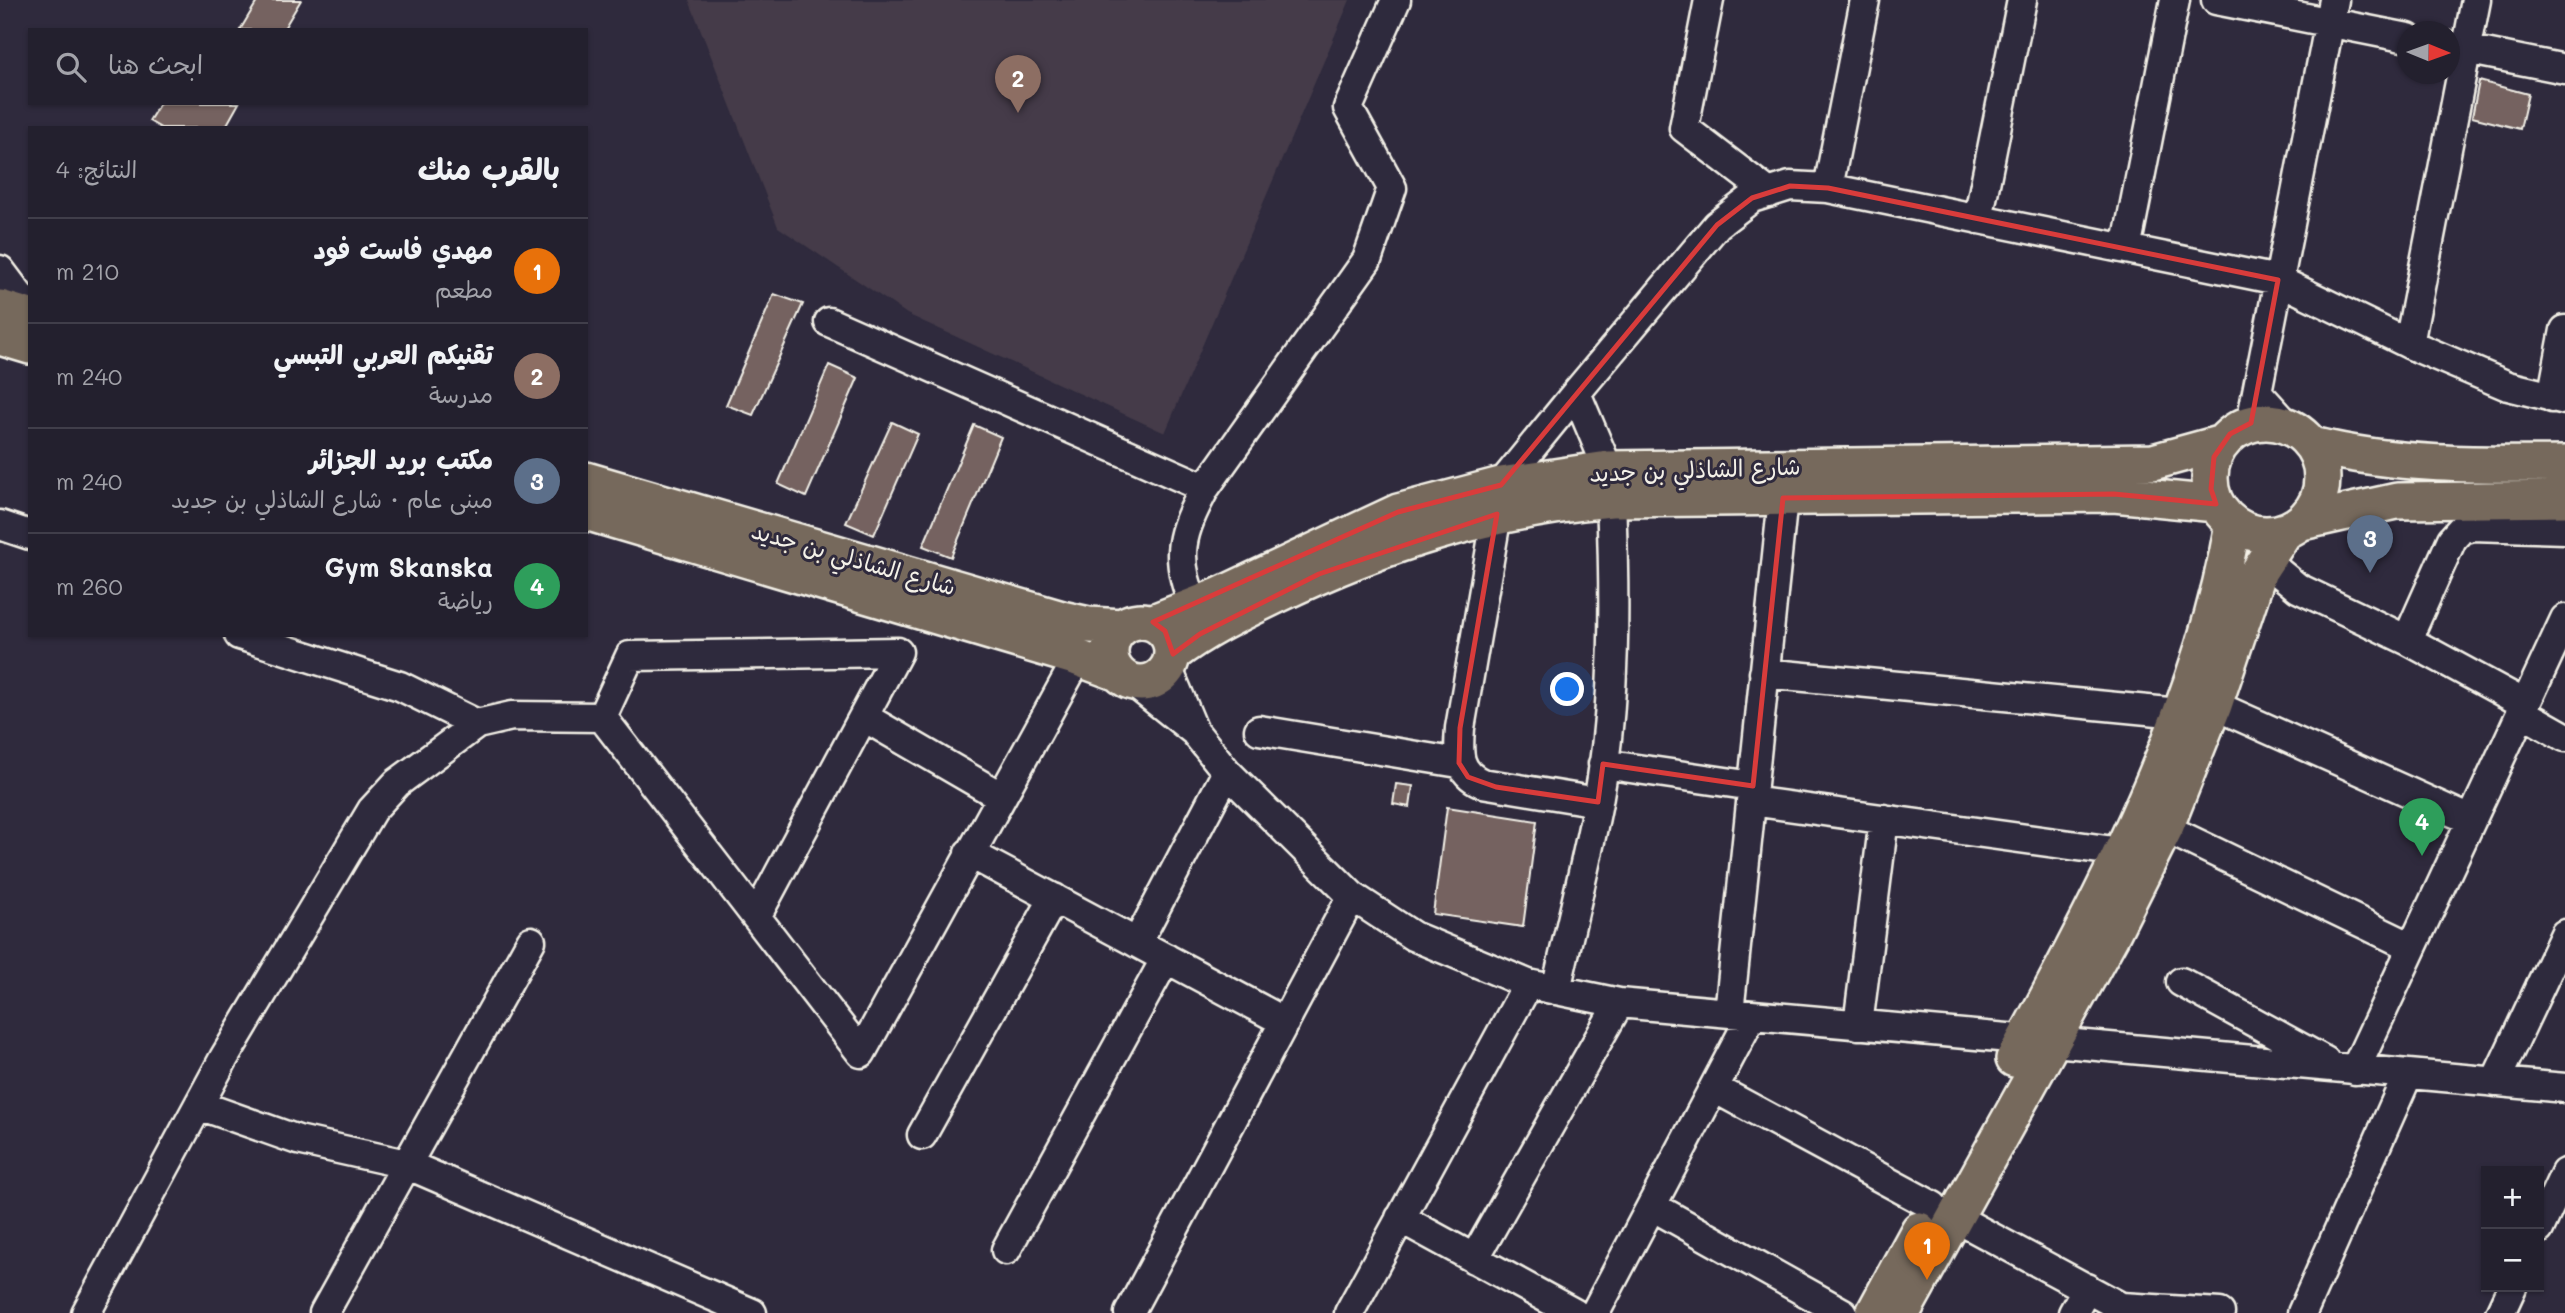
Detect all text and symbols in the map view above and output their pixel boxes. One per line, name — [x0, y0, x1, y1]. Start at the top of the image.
north arrow — [2397, 21, 2460, 84]
search box — [28, 28, 588, 105]
text: ابحث هنا — [108, 47, 203, 81]
icon: search — [52, 48, 90, 86]
pin: 2 — [995, 55, 1041, 113]
text: بالقرب منك — [418, 148, 560, 188]
text: النتائج: 4 — [56, 154, 137, 184]
text: مهدي فاست فود — [313, 232, 493, 266]
text: 210 m — [56, 256, 119, 286]
text: 1 — [532, 256, 542, 286]
text: مطعم — [435, 274, 493, 304]
text: تقنيكم العربي التبسي — [274, 337, 493, 371]
text: 240 m — [56, 361, 122, 391]
text: 2 — [531, 361, 543, 391]
text: مدرسة — [429, 379, 493, 409]
text: مكتب بريد الجزائر — [309, 442, 493, 476]
street label: شارع الشاذلي بن جديد — [1589, 450, 1801, 495]
text: 240 m — [56, 466, 122, 496]
text: 3 — [530, 466, 544, 496]
text: مبنى عام · شارع الشاذلي بن جديد — [171, 484, 493, 514]
street label: شارع الشاذلي بن جديد — [746, 514, 960, 608]
pin: 3 — [2347, 515, 2393, 573]
text: Gym Skanska — [325, 550, 493, 584]
text: 260 m — [56, 571, 123, 601]
text: 4 — [530, 571, 544, 601]
text: رياضة — [438, 585, 493, 615]
your location — [1550, 672, 1584, 706]
pin: 4 — [2399, 798, 2445, 856]
map controls — [2481, 1166, 2544, 1292]
button: + — [2481, 1166, 2544, 1229]
pin: 1 — [1904, 1222, 1950, 1280]
button: − — [2481, 1229, 2544, 1292]

